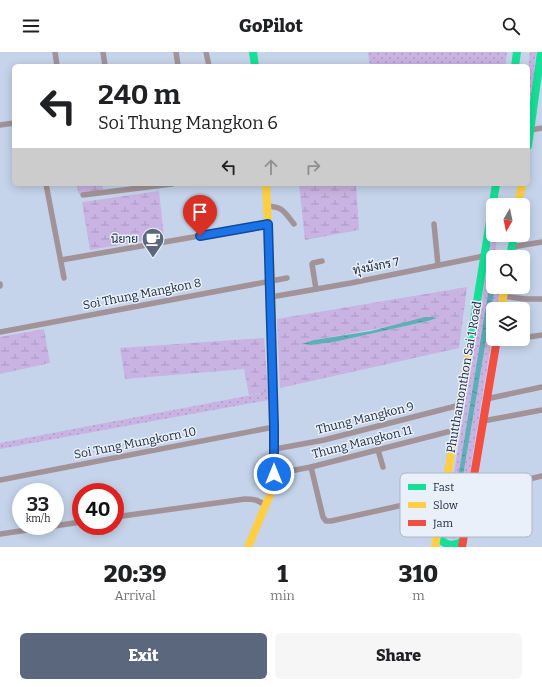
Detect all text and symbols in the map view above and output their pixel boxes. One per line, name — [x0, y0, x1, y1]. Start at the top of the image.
icon: menu — [20, 15, 42, 37]
text: GoPilot — [239, 15, 303, 37]
icon: search — [500, 15, 522, 37]
text: 240 m — [98, 78, 180, 111]
icon: left — [32, 80, 84, 132]
text: Soi Thung Mangkon 6 — [98, 112, 278, 134]
icon: left — [218, 156, 240, 178]
icon: ahead — [260, 156, 282, 178]
icon: right — [302, 156, 324, 178]
pin — [183, 195, 217, 236]
north arrow — [486, 198, 530, 242]
map controls — [486, 198, 530, 346]
icon: arrive — [189, 201, 211, 223]
cafe icon: นิยาย — [140, 226, 166, 259]
place label: นิยาย — [111, 232, 138, 246]
button: search — [486, 250, 530, 294]
street label: ทุ่งมังกร 7 — [351, 255, 401, 279]
street label: Soi Thung Mangkon 8 — [82, 276, 202, 312]
street label: Phutthamonthon Sai 1 Road — [444, 300, 484, 454]
button: layers — [486, 302, 530, 346]
street label: Thung Mangkon 9 — [315, 399, 415, 437]
street label: Thung Mangkon 11 — [310, 423, 414, 461]
street label: Soi Tung Mungkorn 10 — [73, 424, 197, 462]
position arrow — [253, 453, 295, 495]
legend — [400, 473, 532, 537]
text: Fast — [433, 481, 454, 494]
speed limit sign: 40 — [72, 483, 124, 535]
text: 33 — [27, 492, 49, 516]
text: Slow — [433, 499, 458, 512]
text: km/h — [26, 513, 50, 525]
text: Jam — [432, 517, 453, 530]
text: 20:39 — [104, 560, 167, 588]
text: 1 — [277, 560, 288, 588]
text: 310 — [399, 560, 438, 588]
text: Arrival — [115, 588, 156, 603]
text: min — [270, 588, 295, 603]
text: m — [412, 588, 425, 603]
button: Exit — [20, 633, 267, 679]
button: Share — [275, 633, 522, 679]

